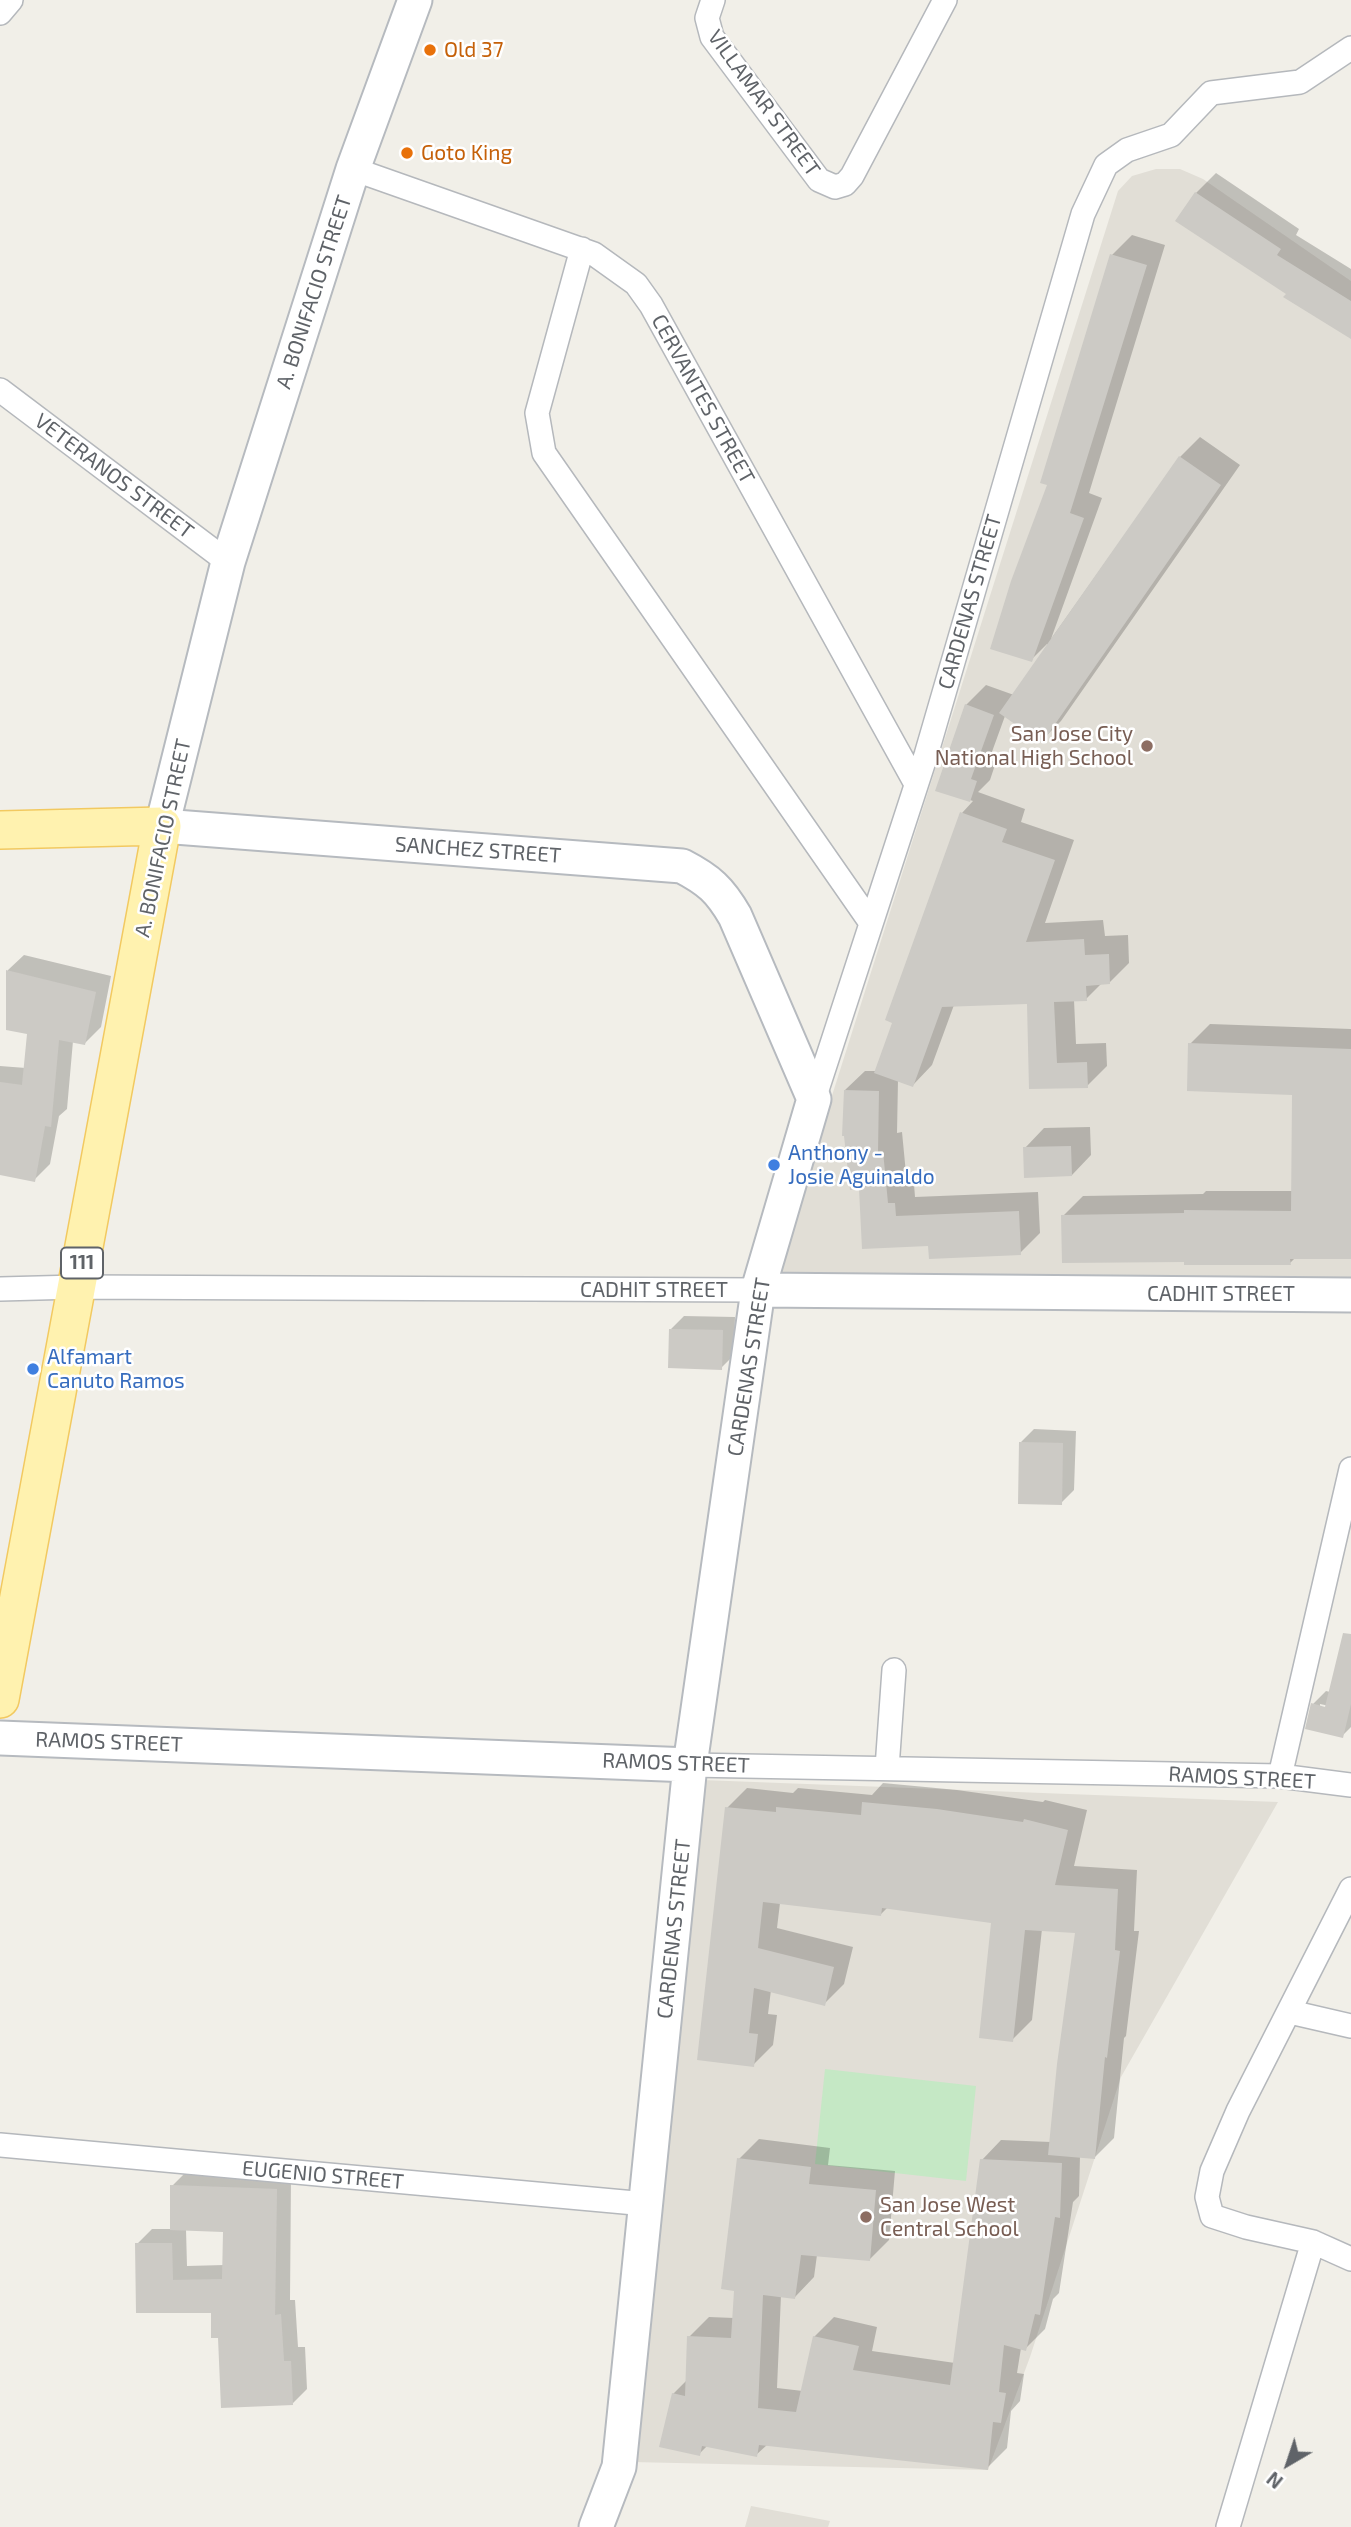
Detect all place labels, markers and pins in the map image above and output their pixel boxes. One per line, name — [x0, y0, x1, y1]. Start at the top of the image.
place label: Old 37 — [444, 37, 503, 63]
marker: Old 37 — [422, 42, 438, 58]
place label: Goto King — [421, 140, 512, 166]
marker: Goto King — [399, 145, 415, 161]
place label: San Jose City National High School — [935, 721, 1133, 771]
marker: San Jose City National High School — [1139, 738, 1155, 754]
place label: Anthony - Josie Aguinaldo — [788, 1140, 935, 1190]
marker: Anthony - Josie Aguinaldo — [766, 1157, 782, 1173]
place label: Alfamart Canuto Ramos — [47, 1344, 185, 1394]
marker: Alfamart Canuto Ramos — [25, 1361, 41, 1377]
place label: San Jose West Central School — [880, 2192, 1019, 2242]
marker: San Jose West Central School — [858, 2209, 874, 2225]

